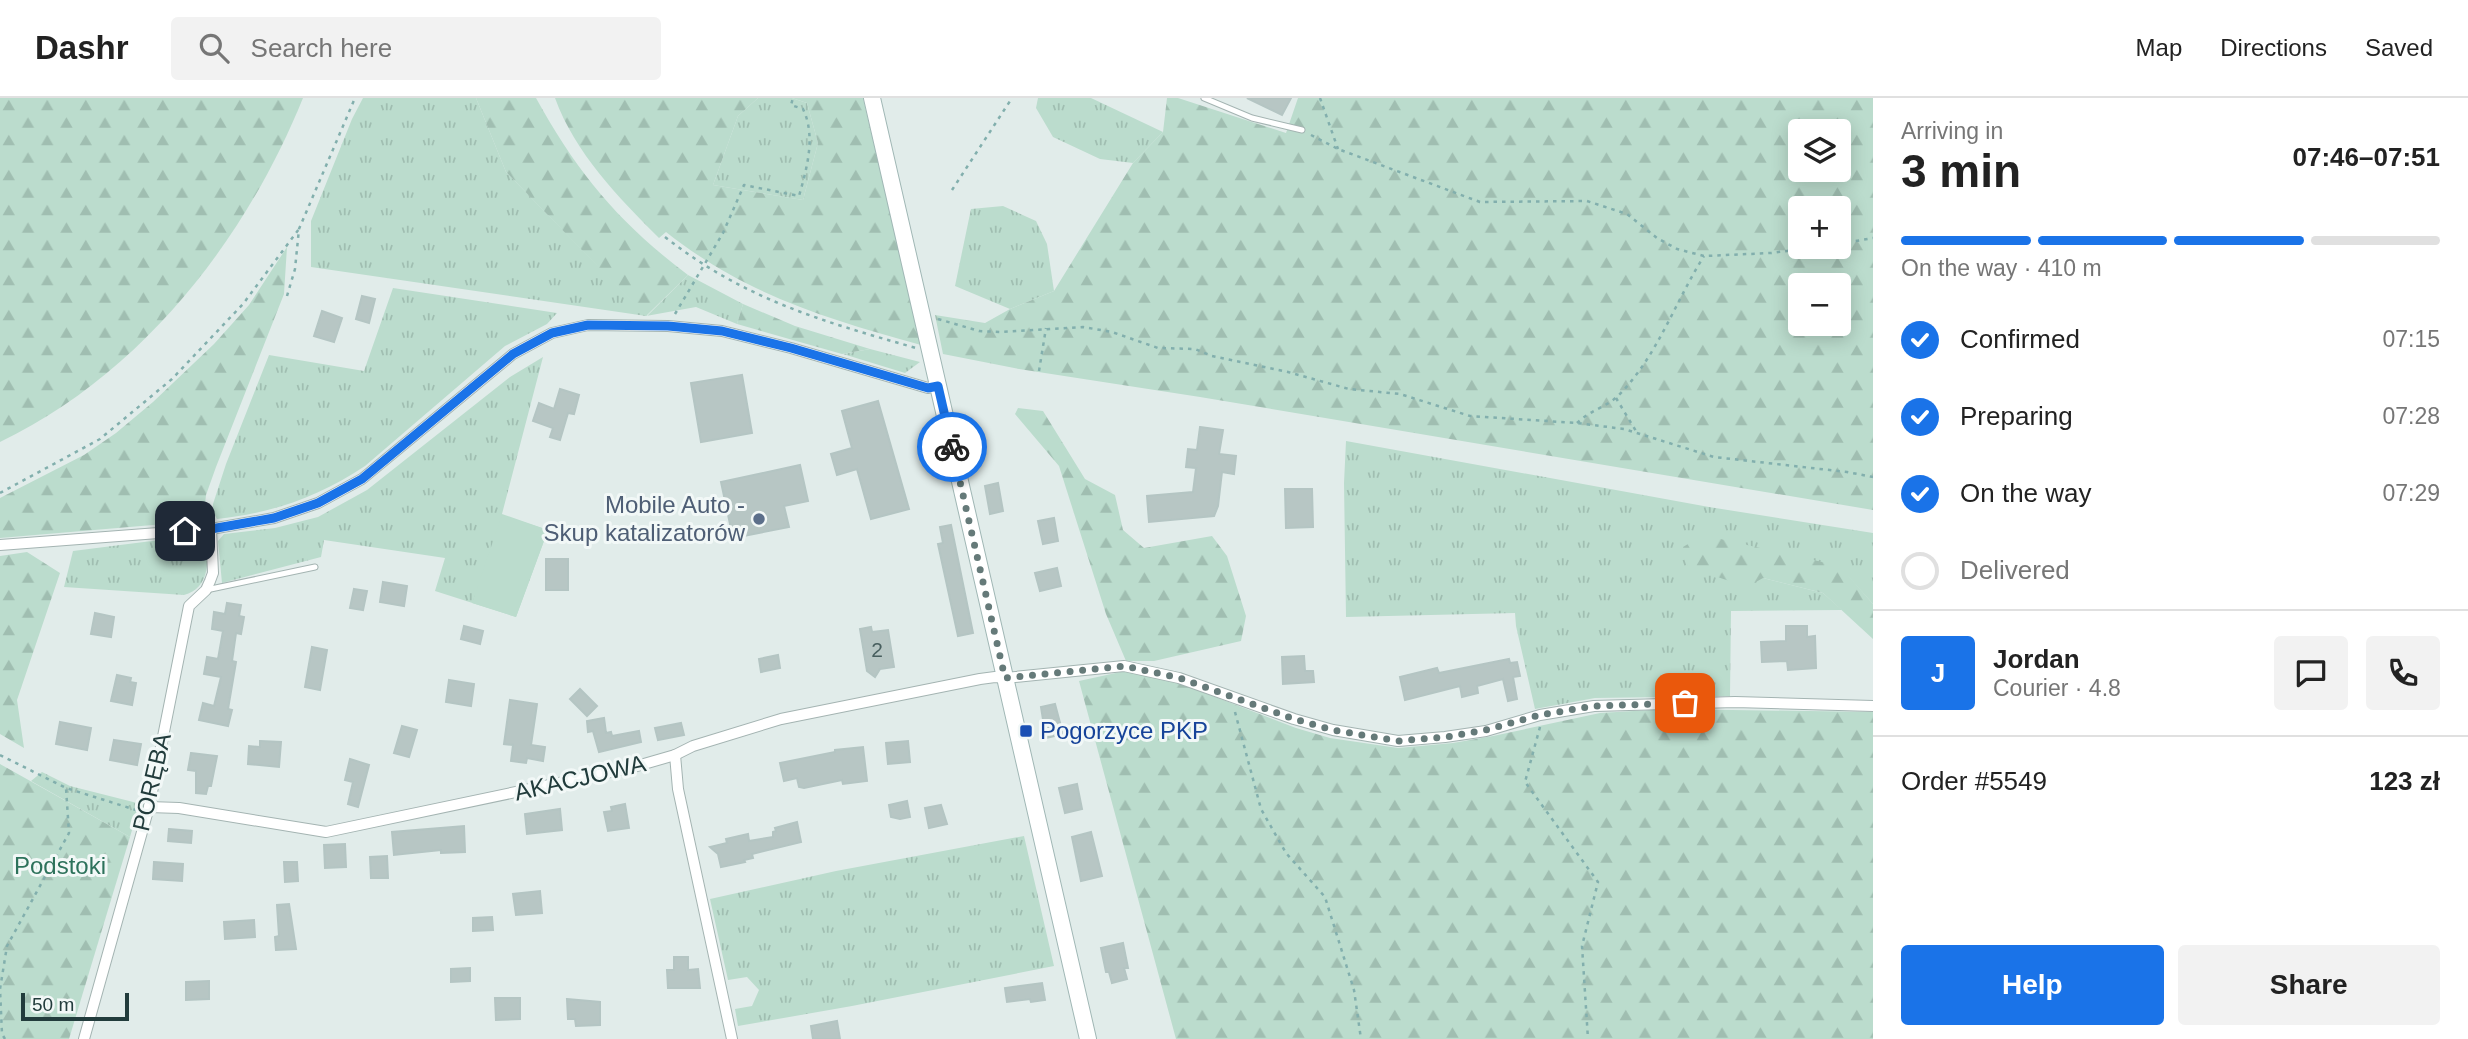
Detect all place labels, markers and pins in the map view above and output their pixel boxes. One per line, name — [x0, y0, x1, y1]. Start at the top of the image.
place label: Mobile Auto - Skup katalizatorów — [544, 491, 746, 546]
pin — [155, 501, 215, 561]
marker: Mobile Auto - Skup katalizatorów — [751, 511, 767, 527]
pin — [1655, 673, 1715, 733]
place label: Pogorzyce PKP — [1040, 717, 1208, 744]
marker: Pogorzyce PKP — [1018, 723, 1034, 739]

